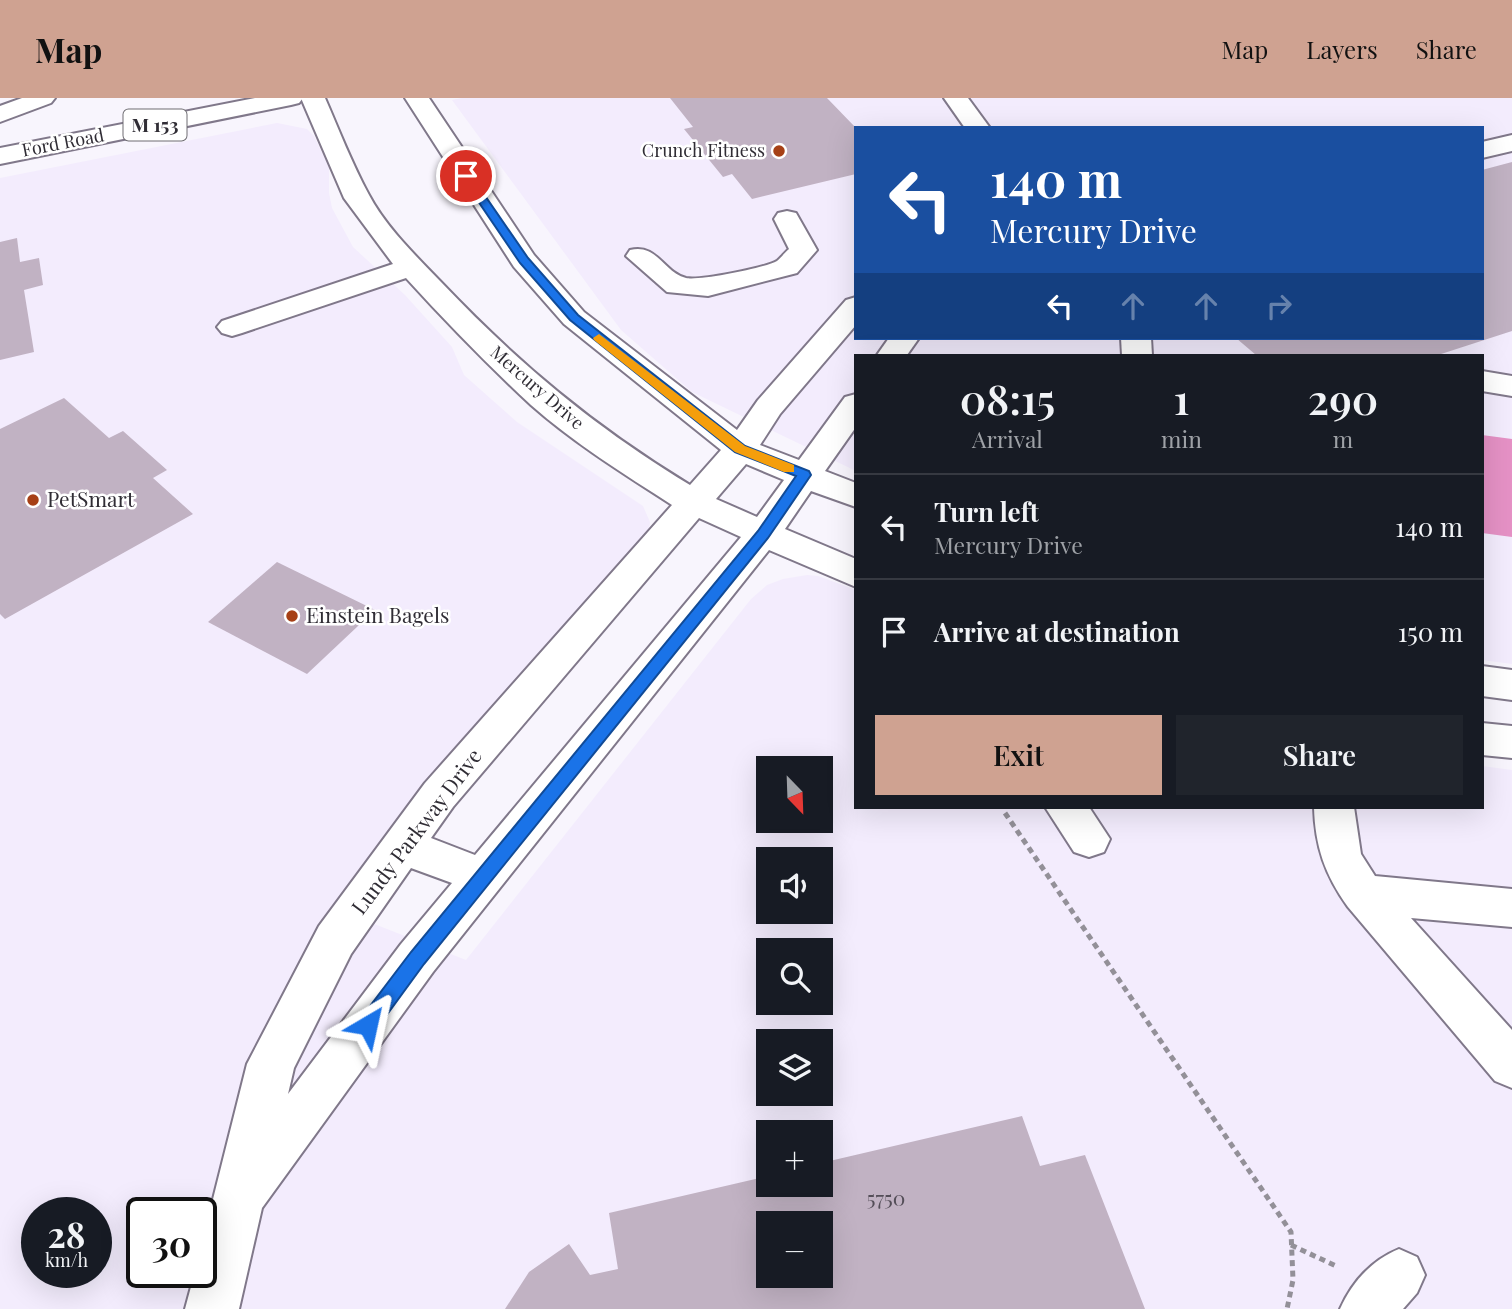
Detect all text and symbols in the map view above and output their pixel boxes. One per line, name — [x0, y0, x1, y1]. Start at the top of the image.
text: Map — [35, 27, 102, 71]
text: Map — [1222, 33, 1268, 65]
text: Layers — [1306, 33, 1378, 65]
text: Share — [1416, 33, 1477, 65]
road number: M 153 — [124, 110, 186, 140]
street label: Ford Road — [20, 122, 106, 162]
place label: Crunch Fitness — [642, 138, 765, 162]
marker: Crunch Fitness — [771, 143, 787, 159]
text: 140 m — [990, 145, 1122, 210]
pin — [436, 146, 496, 206]
icon: left — [875, 154, 966, 245]
icon: arrive — [447, 157, 485, 195]
text: Mercury Drive — [990, 208, 1197, 251]
icon: left — [1041, 287, 1079, 325]
icon: ahead — [1114, 287, 1152, 325]
icon: ahead — [1187, 287, 1225, 325]
icon: right — [1260, 287, 1298, 325]
street label: Mercury Drive — [486, 340, 589, 435]
text: 08:15 — [960, 370, 1055, 426]
text: 1 — [1174, 370, 1189, 426]
text: 290 — [1308, 370, 1378, 426]
text: Arrival — [972, 423, 1043, 454]
text: min — [1161, 423, 1202, 454]
text: m — [1333, 423, 1353, 454]
place label: PetSmart — [47, 484, 135, 512]
marker: PetSmart — [25, 492, 41, 508]
text: Turn left — [934, 494, 1039, 529]
icon: left — [875, 508, 913, 546]
text: 140 m — [1395, 509, 1463, 544]
text: Mercury Drive — [934, 529, 1083, 560]
place label: Einstein Bagels — [306, 600, 449, 628]
marker: Einstein Bagels — [284, 608, 300, 624]
icon: arrive — [875, 613, 913, 651]
text: Arrive at destination — [934, 614, 1180, 649]
text: 150 m — [1398, 614, 1463, 649]
button: Exit — [875, 715, 1162, 795]
button: Share — [1176, 715, 1463, 795]
street label: Lundy Parkway Drive — [344, 742, 487, 919]
north arrow — [756, 756, 833, 833]
map controls — [756, 756, 833, 1288]
button: sound — [756, 847, 833, 924]
button: search — [756, 938, 833, 1015]
position arrow — [331, 988, 405, 1062]
button: layers — [756, 1029, 833, 1106]
button: + — [756, 1120, 833, 1197]
house number: 5750 — [867, 1183, 905, 1211]
speed limit sign: 30 — [126, 1197, 217, 1288]
text: 28 — [48, 1210, 85, 1257]
button: − — [756, 1211, 833, 1288]
text: km/h — [45, 1248, 88, 1272]

